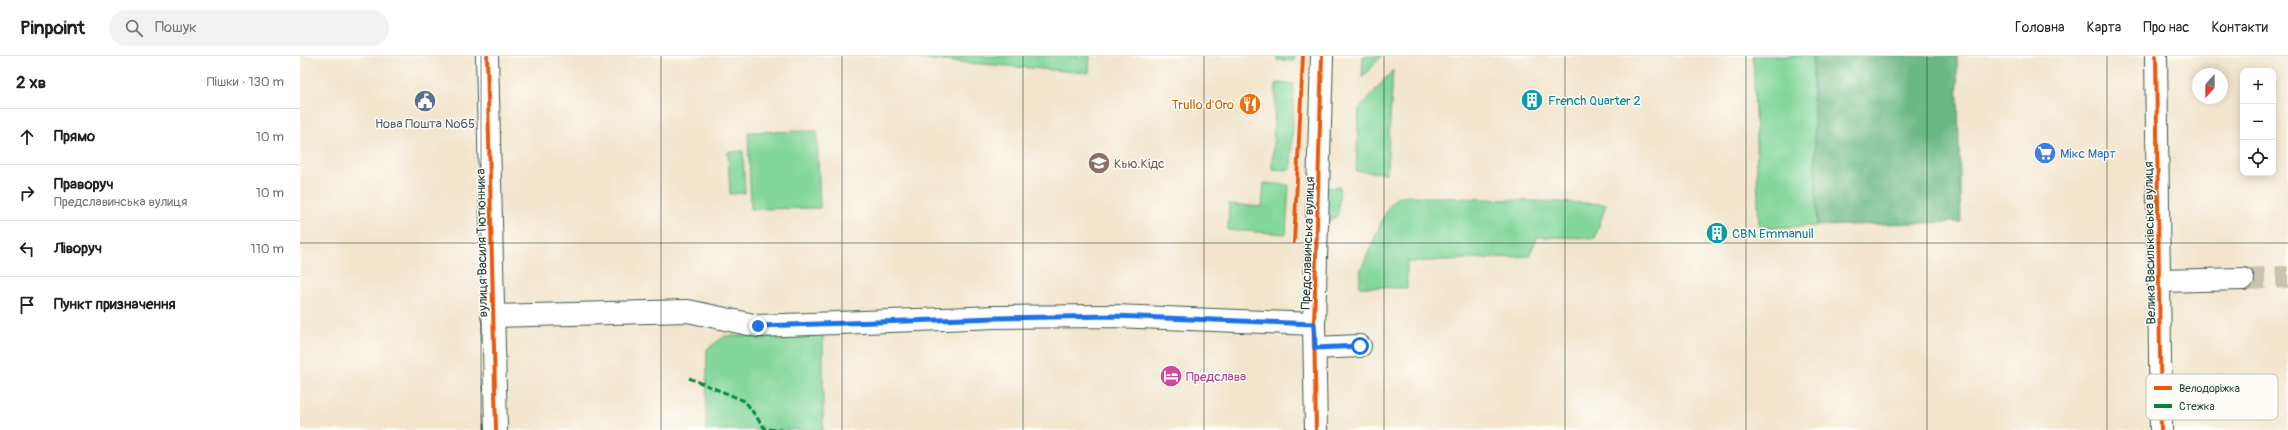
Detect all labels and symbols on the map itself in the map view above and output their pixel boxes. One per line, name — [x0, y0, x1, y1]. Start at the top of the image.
north arrow — [2192, 68, 2228, 104]
building icon: French Quarter 2 — [1519, 87, 1545, 113]
public building icon: Нова Пошта №65 — [412, 88, 438, 114]
restaurant icon: Trullo d'Oro — [1237, 91, 1263, 117]
place label: French Quarter 2 — [1548, 93, 1641, 109]
place label: Trullo d'Oro — [1171, 97, 1234, 113]
place label: Нова Пошта №65 — [375, 116, 475, 132]
supermarket icon: Мікс Март — [2032, 140, 2058, 166]
place label: Мікс Март — [2060, 146, 2116, 162]
school or university icon: Кью.Кідс — [1086, 150, 1112, 176]
place label: Кью.Кідс — [1114, 156, 1165, 172]
street label: Велика Васильківська вулиця — [2141, 161, 2159, 325]
street label: вулиця Василя Тютюнника — [473, 168, 491, 317]
street label: Предславинська вулиця — [1298, 176, 1318, 310]
building icon: CBN Emmanuil — [1704, 220, 1730, 246]
place label: CBN Emmanuil — [1732, 226, 1814, 242]
route end — [749, 317, 767, 335]
route start — [1351, 337, 1369, 355]
hotel icon: Предслава — [1158, 363, 1184, 389]
place label: Предслава — [1186, 369, 1246, 385]
legend — [2146, 374, 2278, 420]
text: Велодоріжка — [2179, 382, 2240, 395]
text: Стежка — [2179, 400, 2215, 413]

